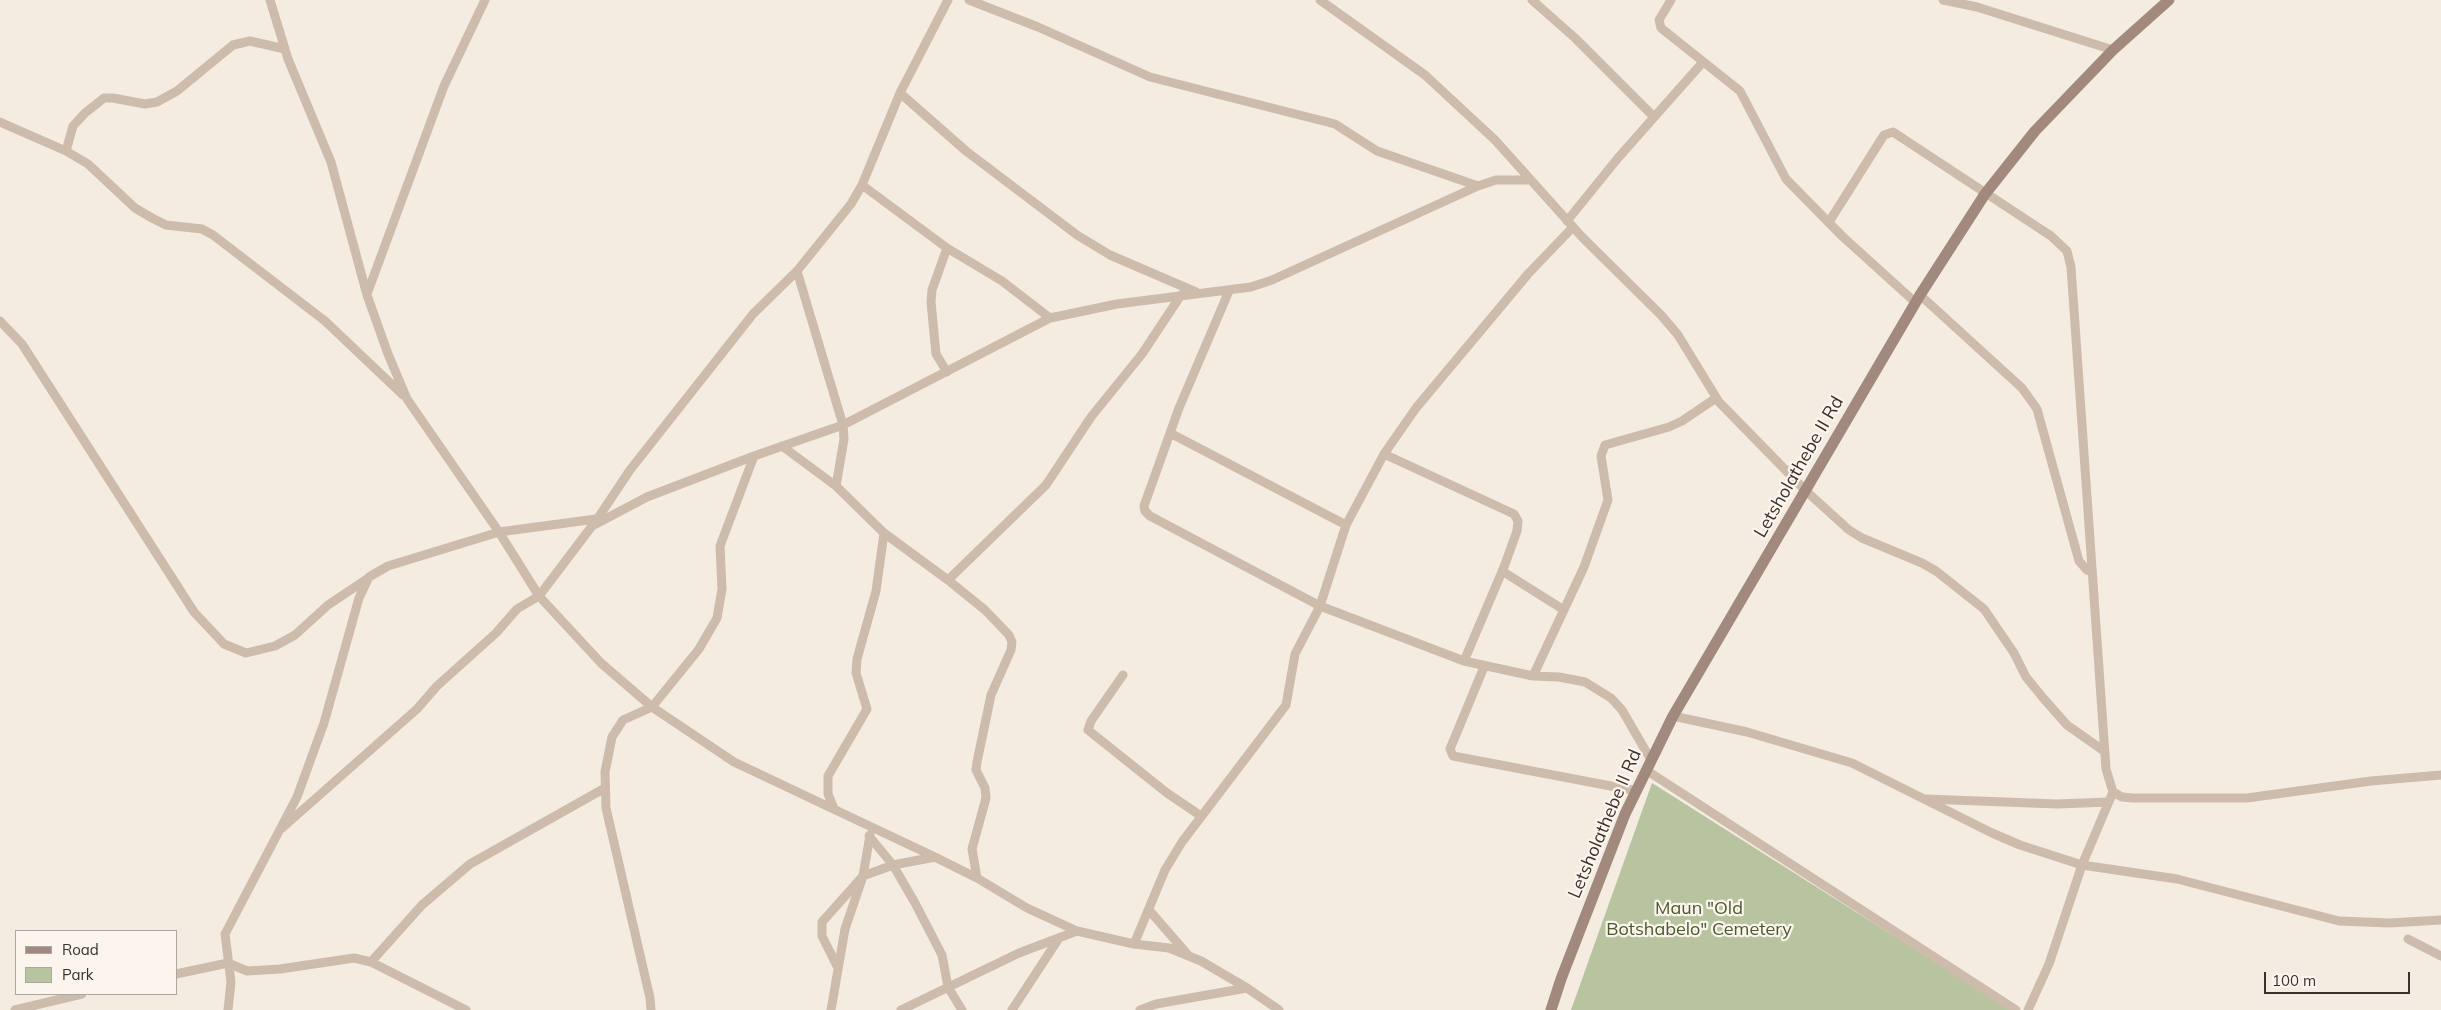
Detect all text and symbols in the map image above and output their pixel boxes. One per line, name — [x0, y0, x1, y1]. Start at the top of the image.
street label: Letsholathebe II Rd — [1750, 392, 1848, 542]
street label: Letsholathebe II Rd — [1564, 746, 1646, 902]
park label: Maun "Old Botshabelo" Cemetery — [1606, 898, 1792, 941]
legend — [15, 930, 178, 995]
text: Road — [62, 940, 99, 959]
scale bar — [2266, 962, 2412, 994]
text: Park — [62, 965, 94, 984]
text: 100 m — [2272, 971, 2316, 990]

